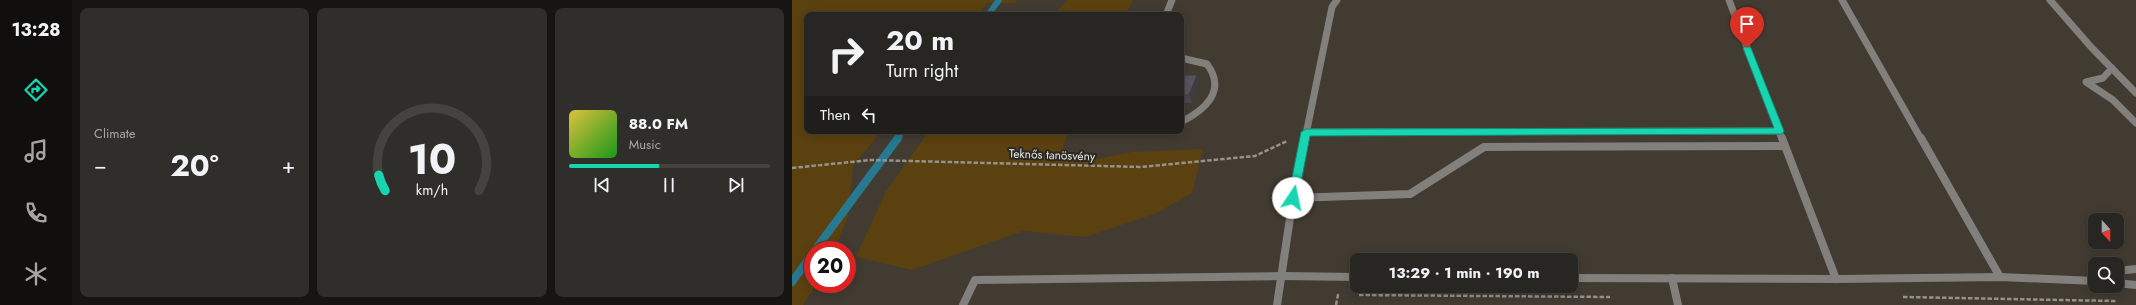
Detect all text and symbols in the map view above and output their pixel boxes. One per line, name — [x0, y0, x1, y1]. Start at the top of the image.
pin — [1730, 7.0, 1764, 48]
icon: arrive — [1736, 13, 1758, 35]
text: 13:28 — [11, 17, 61, 43]
text: 20 m — [886, 20, 954, 61]
icon: right — [820, 28, 872, 80]
text: Turn right — [886, 58, 958, 84]
icon: directions — [22, 76, 50, 104]
text: Then — [820, 104, 850, 126]
icon: left — [858, 104, 880, 126]
text: 88.0 FM — [629, 113, 688, 135]
text: Climate — [94, 124, 135, 143]
text: 10 — [408, 128, 456, 189]
text: Music — [629, 135, 661, 154]
icon: music — [22, 137, 50, 165]
text: 20° — [170, 144, 219, 187]
street label: Teknős tanösvény — [1009, 145, 1096, 166]
text: − — [94, 149, 107, 181]
text: + — [282, 149, 295, 181]
icon: previous — [591, 174, 613, 196]
icon: pause — [658, 174, 680, 196]
icon: next — [725, 174, 747, 196]
position arrow — [1272, 177, 1314, 219]
text: km/h — [416, 179, 448, 199]
icon: phone — [22, 199, 50, 227]
north arrow — [2088, 213, 2124, 249]
map controls — [2088, 213, 2124, 293]
speed limit sign: 20 — [804, 241, 856, 293]
button: search — [2088, 257, 2124, 293]
icon: climate — [22, 260, 50, 288]
text: 13:29 · 1 min · 190 m — [1389, 262, 1539, 284]

